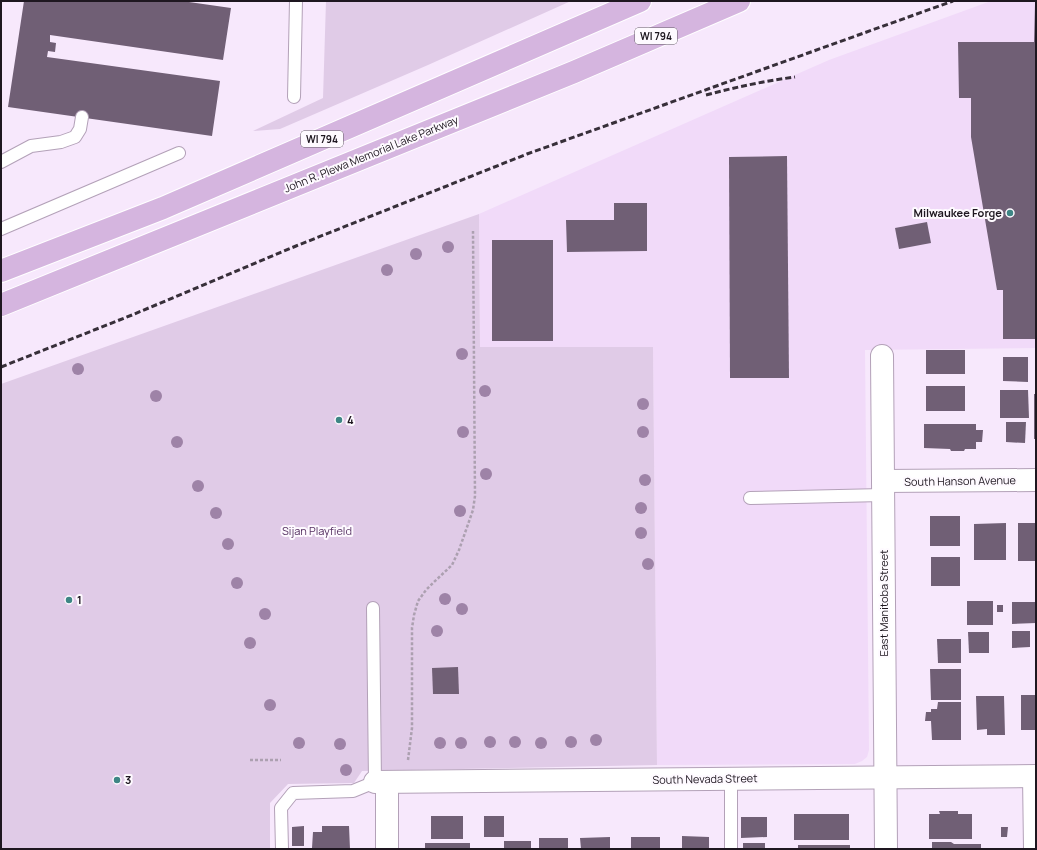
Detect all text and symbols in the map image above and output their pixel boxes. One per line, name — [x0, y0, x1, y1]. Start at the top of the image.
road number: WI 794 — [635, 28, 677, 44]
street label: John R. Plewa Memorial Lake Parkway — [281, 112, 460, 195]
road number: WI 794 — [301, 131, 343, 147]
place label: Milwaukee Forge — [913, 205, 1002, 220]
marker: Milwaukee Forge — [1005, 208, 1015, 218]
place label: 4 — [347, 412, 354, 427]
marker: 4 — [334, 415, 344, 425]
street label: South Hanson Avenue — [904, 472, 1017, 489]
park label: Sijan Playfield — [282, 523, 352, 538]
street label: East Manitoba Street — [876, 549, 891, 657]
place label: 1 — [77, 592, 82, 607]
marker: 1 — [64, 595, 74, 605]
street label: South Nevada Street — [652, 770, 758, 787]
place label: 3 — [125, 772, 131, 787]
marker: 3 — [112, 775, 122, 785]

